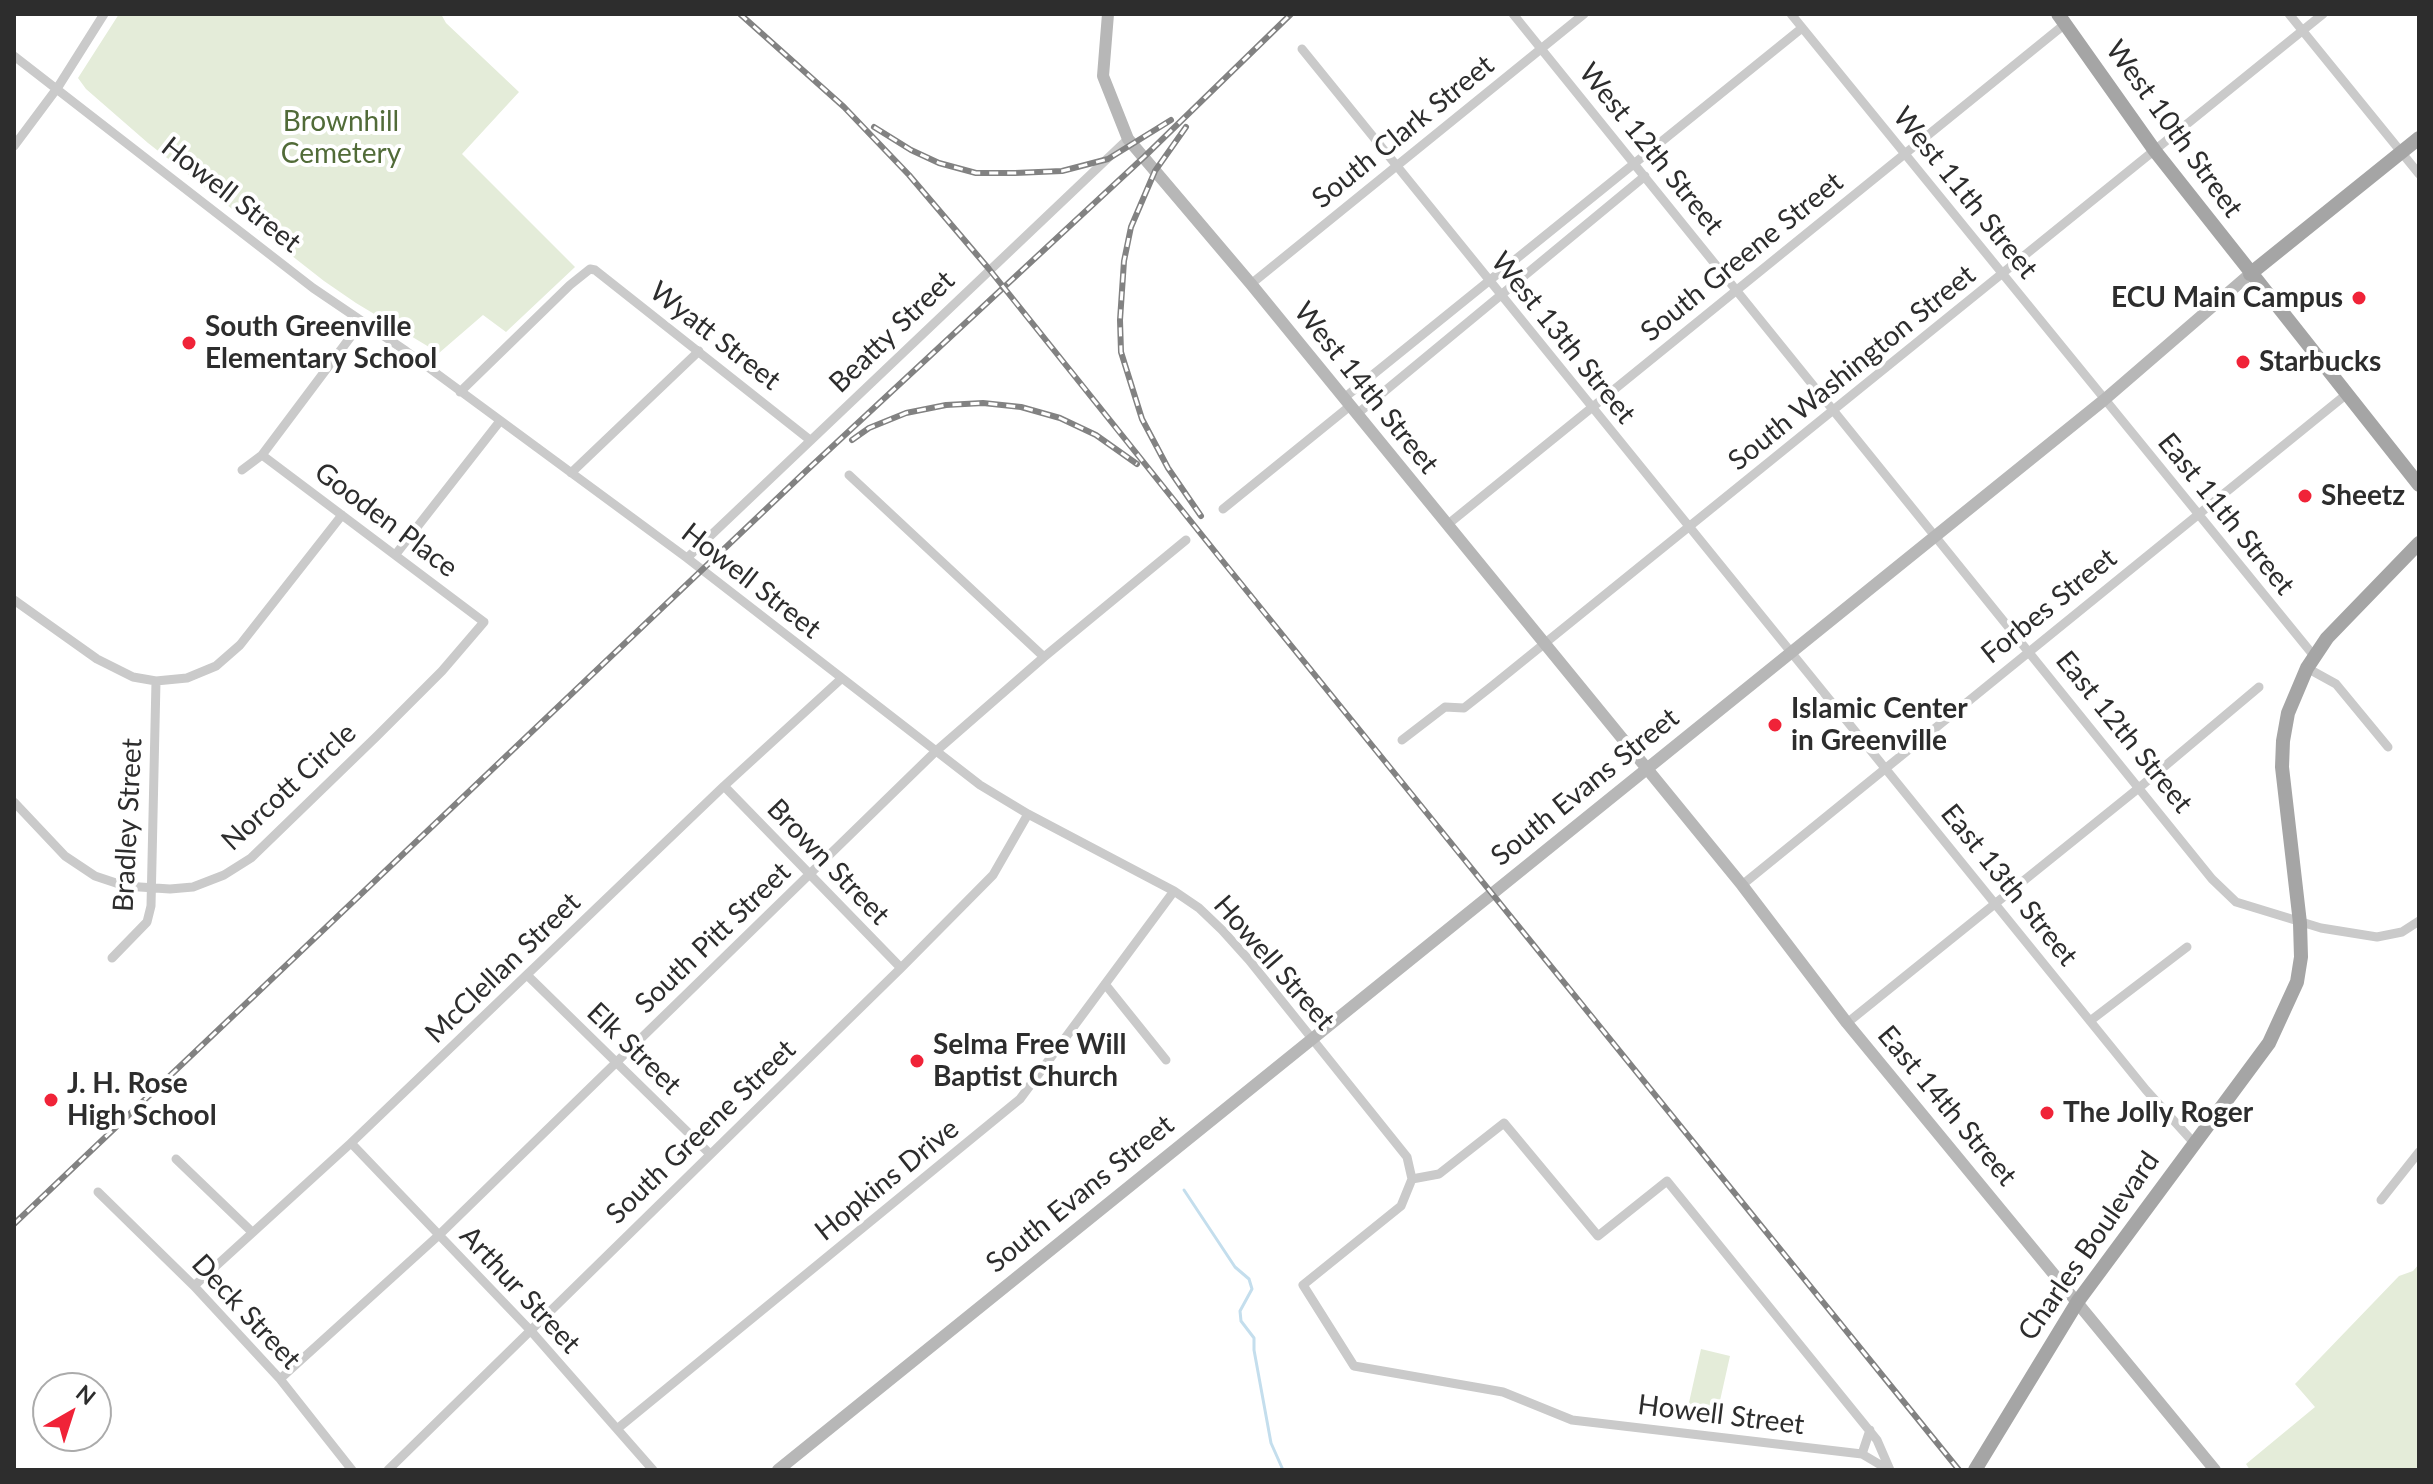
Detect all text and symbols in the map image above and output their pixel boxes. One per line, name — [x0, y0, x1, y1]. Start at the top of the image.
street label: West 10th Street — [2099, 34, 2249, 224]
street label: South Clark Street — [1305, 48, 1501, 216]
street label: West 12th Street — [1572, 57, 1730, 241]
street label: West 11th Street — [1886, 101, 2044, 285]
park label: Brownhill Cemetery — [281, 105, 401, 171]
street label: Howell Street — [155, 130, 307, 260]
street label: South Greene Street — [1634, 165, 1850, 349]
street label: West 13th Street — [1484, 246, 1642, 430]
street label: South Washington Street — [1722, 258, 1982, 478]
street label: Beatty Street — [822, 264, 962, 400]
street label: Wyatt Street — [643, 275, 787, 397]
place label: ECU Main Campus — [2111, 281, 2343, 315]
marker: ECU Main Campus — [2350, 289, 2368, 307]
street label: West 14th Street — [1287, 296, 1445, 480]
place label: South Greenville Elementary School — [205, 310, 437, 376]
marker: South Greenville Elementary School — [180, 334, 198, 352]
place label: Starbucks — [2259, 345, 2381, 379]
marker: Starbucks — [2234, 353, 2252, 371]
street label: East 11th Street — [2151, 426, 2301, 602]
street label: Gooden Place — [308, 455, 464, 585]
place label: Sheetz — [2321, 479, 2405, 513]
marker: Sheetz — [2296, 487, 2314, 505]
street label: Howell Street — [675, 516, 827, 646]
street label: Forbes Street — [1975, 541, 2123, 671]
street label: East 12th Street — [2049, 644, 2199, 820]
place label: Islamic Center in Greenville — [1791, 692, 1968, 758]
street label: South Evans Street — [1484, 701, 1686, 873]
street label: Norcott Circle — [215, 716, 363, 858]
marker: Islamic Center in Greenville — [1766, 716, 1784, 734]
street label: Bradley Street — [107, 737, 149, 913]
street label: Brown Street — [760, 792, 896, 932]
street label: East 13th Street — [1934, 797, 2084, 973]
street label: South Pitt Street — [628, 855, 798, 1021]
street label: McClellan Street — [419, 886, 587, 1050]
street label: Howell Street — [1206, 889, 1342, 1037]
street label: Elk Street — [580, 996, 688, 1102]
street label: East 14th Street — [1870, 1019, 2024, 1193]
place label: Selma Free Will Baptist Church — [933, 1028, 1126, 1094]
street label: South Greene Street — [599, 1033, 803, 1231]
marker: Selma Free Will Baptist Church — [908, 1052, 926, 1070]
place label: J. H. Rose High School — [67, 1067, 217, 1133]
marker: J. H. Rose High School — [42, 1091, 60, 1109]
place label: The Jolly Roger — [2063, 1096, 2253, 1130]
marker: The Jolly Roger — [2038, 1104, 2056, 1122]
street label: South Evans Street — [979, 1108, 1181, 1280]
street label: Hopkins Drive — [808, 1112, 966, 1248]
street label: Charles Boulevard — [2011, 1145, 2167, 1347]
street label: Arthur Street — [453, 1220, 587, 1360]
street label: Deck Street — [184, 1248, 308, 1376]
north arrow — [32, 1372, 112, 1452]
text: N — [71, 1379, 101, 1410]
street label: Howell Street — [1636, 1388, 1806, 1442]

